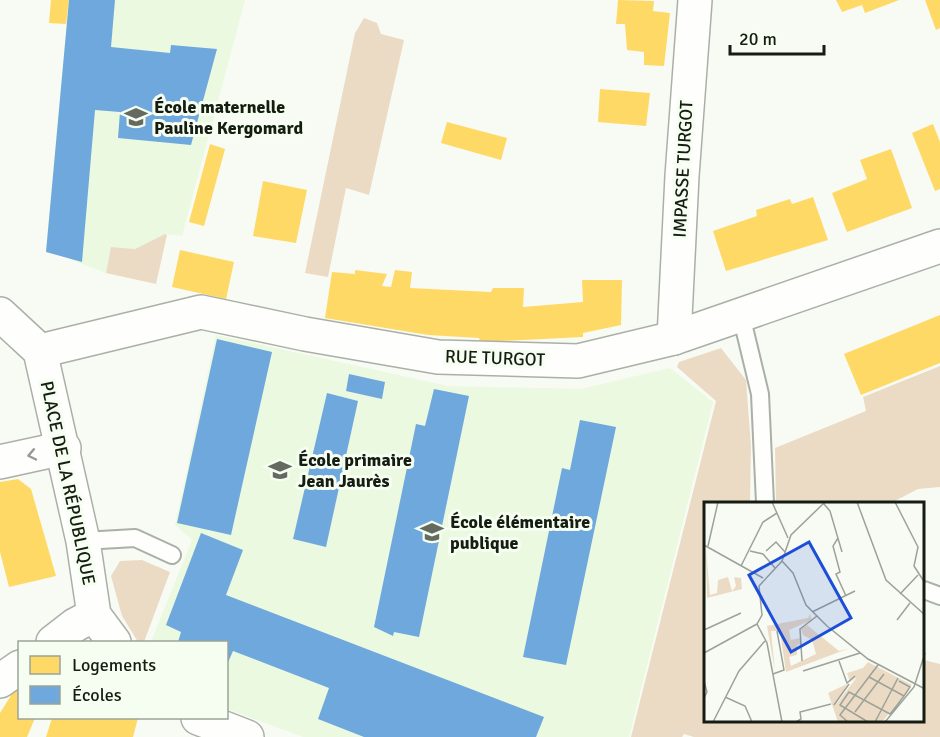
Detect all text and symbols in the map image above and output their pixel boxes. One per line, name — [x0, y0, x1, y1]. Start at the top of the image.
scale bar — [730, 18, 824, 56]
text: 20 m — [739, 28, 777, 50]
place label: École maternelle Pauline Kergomard — [154, 96, 303, 139]
street label: IMPASSE TURGOT — [668, 100, 698, 238]
school or university icon: École maternelle Pauline Kergomard — [123, 104, 149, 130]
street label: RUE TURGOT — [445, 345, 545, 371]
street label: PLACE DE LA RÉPUBLIQUE — [36, 379, 100, 587]
one-way arrow — [27, 448, 37, 461]
place label: École primaire Jean Jaurès — [298, 449, 412, 492]
school or university icon: École primaire Jean Jaurès — [267, 457, 293, 483]
inset map — [704, 502, 925, 722]
place label: École élémentaire publique — [450, 511, 590, 554]
school or university icon: École élémentaire publique — [419, 519, 445, 545]
legend — [18, 641, 228, 719]
text: Logements — [72, 654, 156, 676]
text: Écoles — [72, 684, 122, 706]

